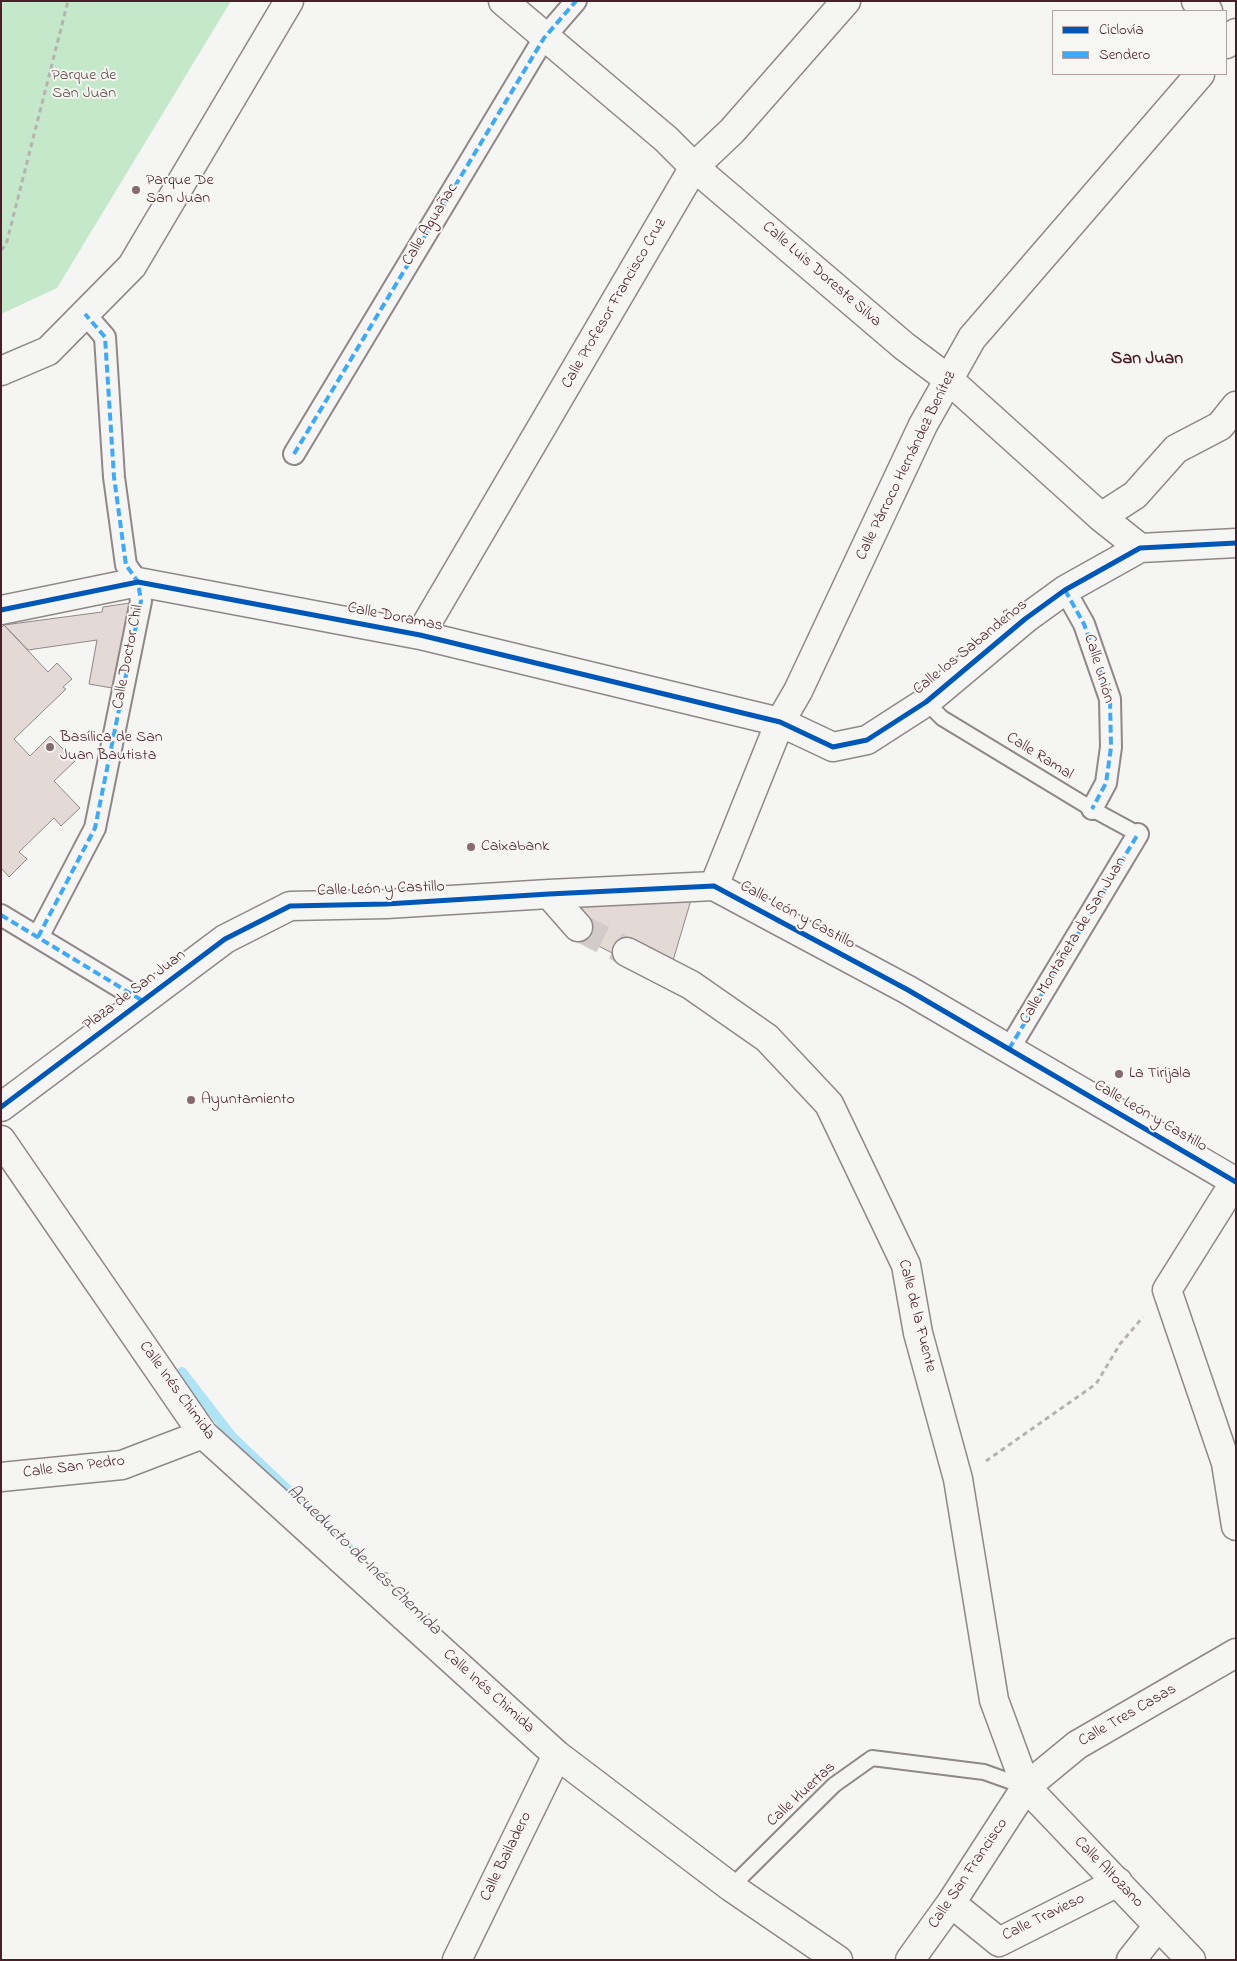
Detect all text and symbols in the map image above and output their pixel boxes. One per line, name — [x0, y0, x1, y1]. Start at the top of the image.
legend — [1052, 10, 1227, 75]
text: Ciclovía — [1099, 19, 1144, 41]
text: Sendero — [1099, 44, 1150, 66]
park label: Parque de San Juan — [52, 66, 116, 104]
place label: Parque De San Juan — [146, 171, 214, 209]
street label: Calle Aguañac — [399, 180, 463, 270]
marker: Parque De San Juan — [130, 184, 142, 196]
street label: Calle Profesor Francisco Cruz — [558, 216, 672, 392]
street label: Calle Luis Doreste Silva — [758, 218, 884, 332]
district label: San Juan — [1111, 349, 1183, 371]
street label: Calle Párroco Hernández Benítez — [853, 368, 961, 564]
street label: Calle los Sabandeños — [910, 596, 1032, 700]
street label: Calle Doramas — [346, 599, 444, 637]
street label: Calle Doctor Chil — [109, 603, 149, 711]
street label: Calle Unión — [1078, 632, 1118, 706]
place label: Basílica de San Juan Bautista — [60, 728, 163, 766]
street label: Calle Ramal — [1002, 729, 1076, 785]
marker: Basílica de San Juan Bautista — [44, 741, 56, 753]
place label: Caixabank — [481, 837, 549, 857]
marker: Caixabank — [465, 841, 477, 853]
street label: Calle Montañeta de San Juan — [1016, 854, 1132, 1028]
street label: Calle León y Castillo — [317, 878, 445, 902]
street label: Calle León y Castillo — [736, 878, 858, 954]
street label: Plaza de San Juan — [80, 946, 190, 1036]
place label: La Tirijala — [1129, 1064, 1191, 1084]
marker: La Tirijala — [1113, 1068, 1125, 1080]
street label: Calle León y Castillo — [1090, 1077, 1210, 1157]
place label: Ayuntamiento — [201, 1090, 295, 1110]
marker: Ayuntamiento — [185, 1094, 197, 1106]
street label: Calle de la Fuente — [893, 1258, 939, 1374]
street label: Calle Inés Chimida — [134, 1338, 218, 1444]
street label: Calle San Pedro — [22, 1452, 126, 1484]
water label: Acueducto de Inés Chemida — [281, 1481, 445, 1641]
street label: Calle Inés Chimida — [438, 1646, 538, 1738]
street label: Calle Tres Casas — [1076, 1680, 1180, 1752]
street label: Calle Huertas — [764, 1758, 840, 1832]
street label: Calle Bailadero — [477, 1809, 537, 1905]
street label: Calle San Francisco — [925, 1815, 1013, 1933]
street label: Calle Altozano — [1069, 1833, 1147, 1913]
street label: Calle Travieso — [1000, 1890, 1088, 1946]

